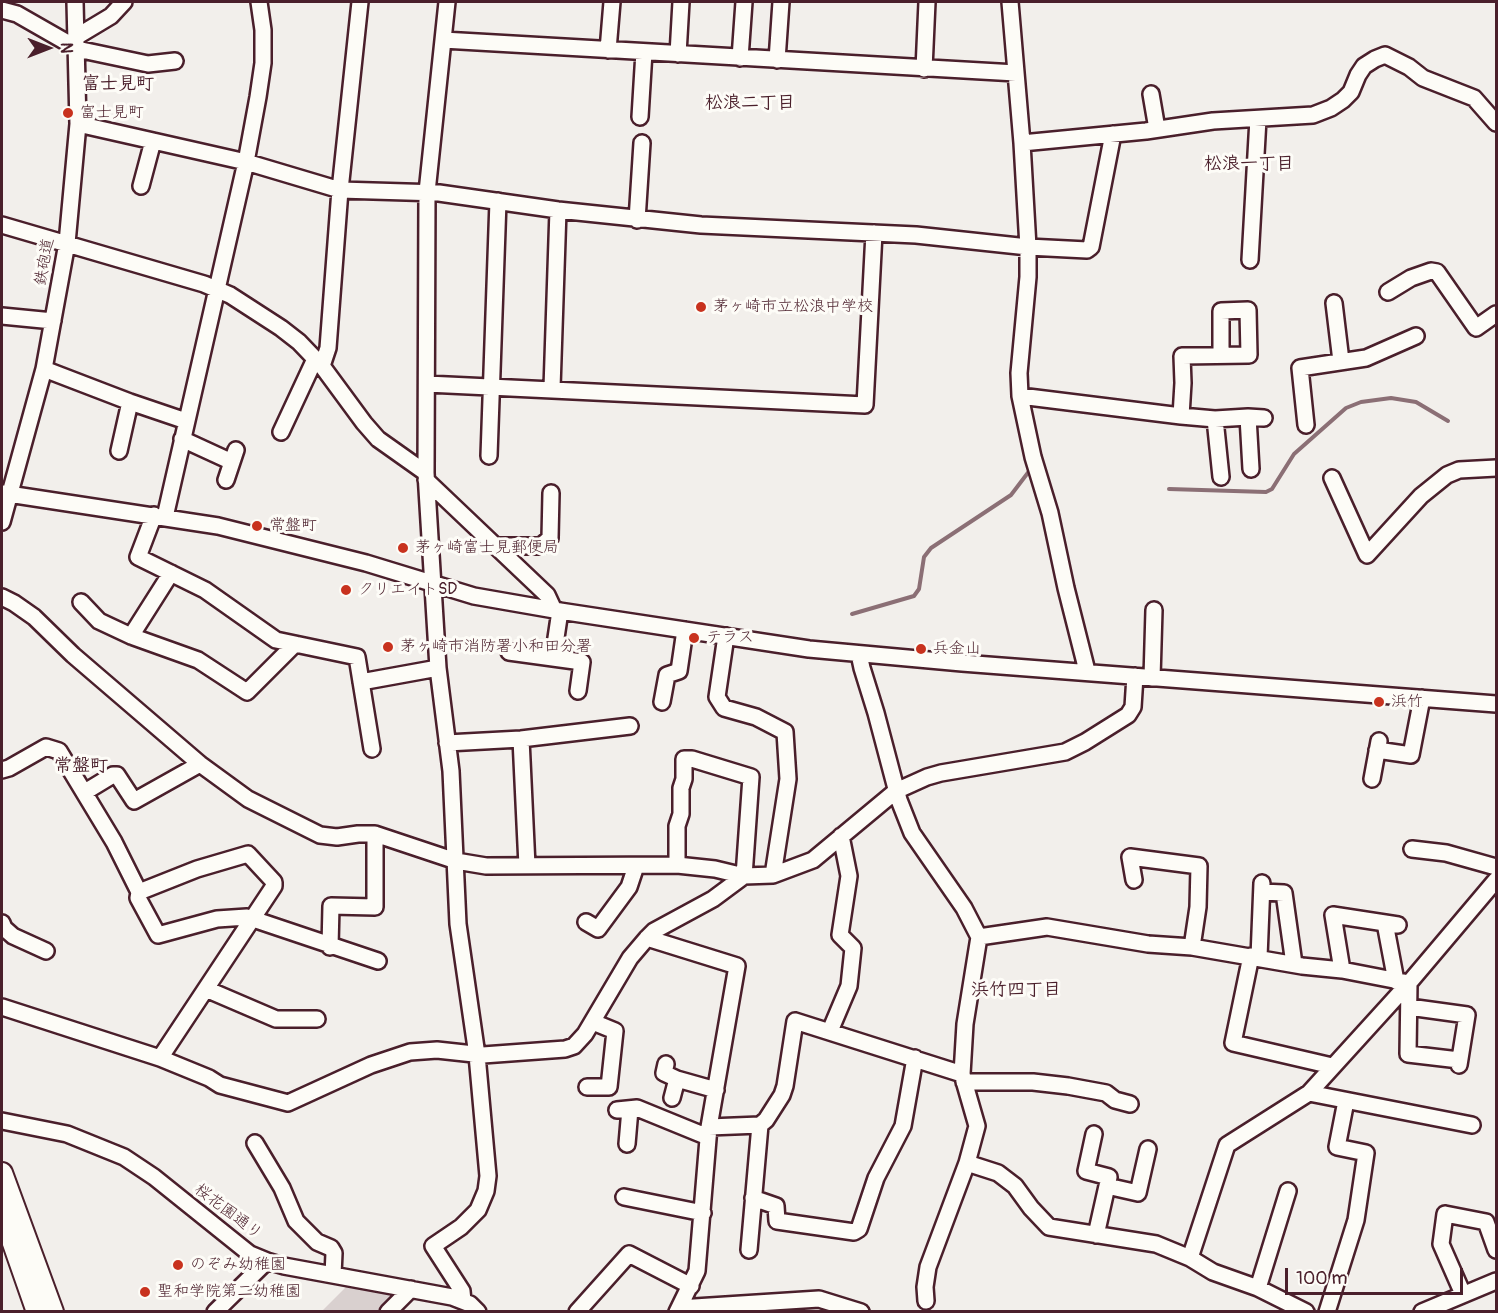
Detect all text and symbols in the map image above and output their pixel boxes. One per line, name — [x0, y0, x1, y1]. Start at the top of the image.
north arrow — [18, 18, 78, 78]
text: N — [56, 43, 76, 53]
district label: 富士見町 — [82, 73, 154, 95]
district label: 松浪二丁目 — [705, 92, 795, 114]
place label: 富士見町 — [80, 103, 144, 123]
marker: 富士見町 — [61, 106, 75, 120]
district label: 松浪一丁目 — [1204, 153, 1294, 175]
street label: 鉄砲道 — [31, 237, 59, 287]
place label: 茅ヶ崎市立松浪中学校 — [713, 297, 873, 317]
marker: 茅ヶ崎市立松浪中学校 — [694, 300, 708, 314]
place label: 常盤町 — [269, 516, 317, 536]
marker: 常盤町 — [250, 519, 264, 533]
place label: 茅ヶ崎富士見郵便局 — [415, 538, 559, 558]
marker: 茅ヶ崎富士見郵便局 — [396, 541, 410, 555]
place label: クリエイトSD — [358, 580, 457, 600]
marker: クリエイトSD — [339, 583, 353, 597]
place label: テラス — [706, 628, 754, 648]
marker: テラス — [687, 631, 701, 645]
place label: 茅ヶ崎市消防署小和田分署 — [400, 637, 592, 657]
place label: 兵金山 — [933, 639, 981, 659]
marker: 茅ヶ崎市消防署小和田分署 — [381, 640, 395, 654]
marker: 兵金山 — [914, 642, 928, 656]
place label: 浜竹 — [1391, 692, 1423, 712]
marker: 浜竹 — [1372, 695, 1386, 709]
district label: 常盤町 — [54, 755, 108, 777]
district label: 浜竹四丁目 — [971, 979, 1061, 1001]
street label: 桜花園通り — [190, 1180, 266, 1244]
place label: のぞみ幼稚園 — [190, 1255, 286, 1275]
scale bar — [1288, 1256, 1466, 1294]
marker: のぞみ幼稚園 — [171, 1258, 185, 1272]
text: 100 m — [1296, 1267, 1348, 1290]
place label: 聖和学院第二幼稚園 — [157, 1282, 301, 1302]
marker: 聖和学院第二幼稚園 — [138, 1285, 152, 1299]

